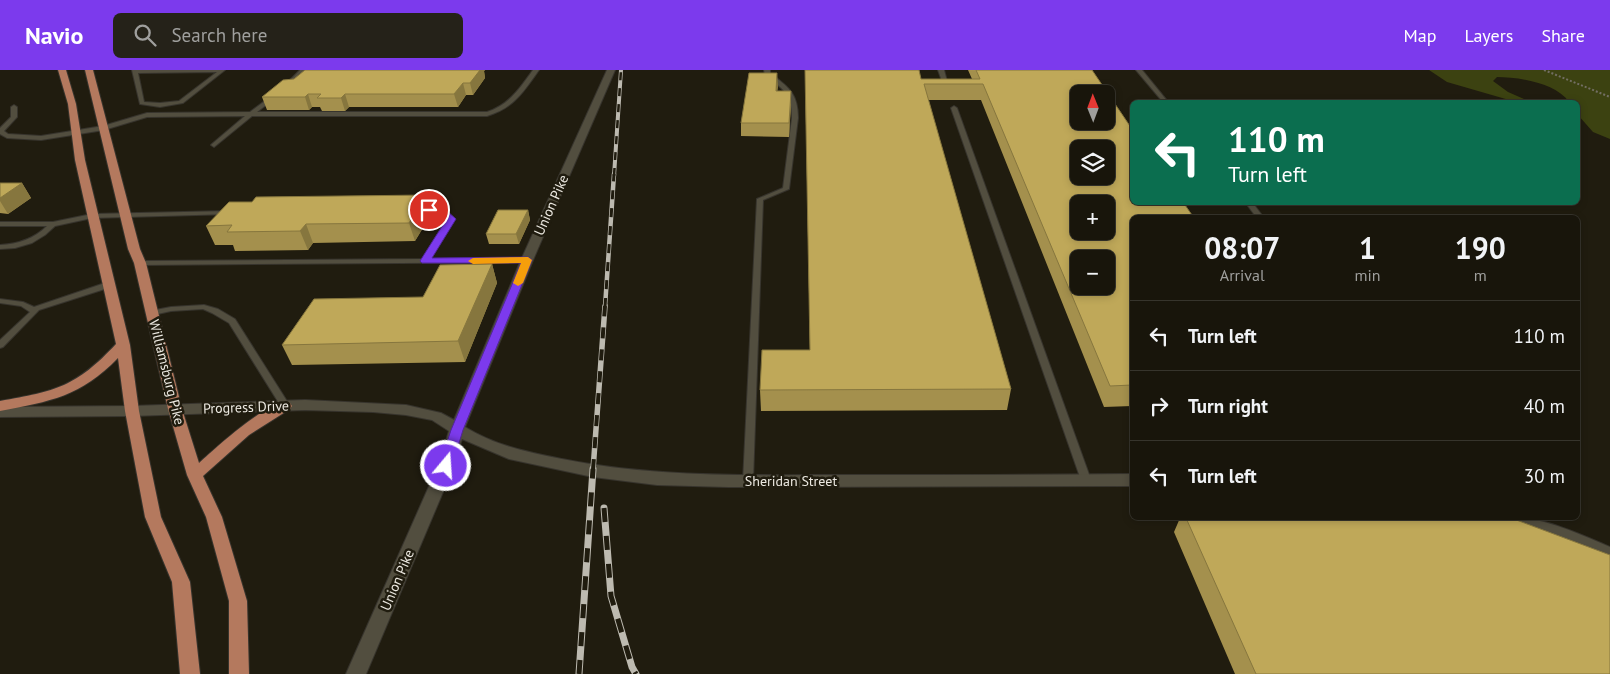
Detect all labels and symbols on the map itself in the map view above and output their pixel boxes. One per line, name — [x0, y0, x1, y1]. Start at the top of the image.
north arrow — [1070, 85, 1115, 130]
street label: Union Pike — [530, 172, 572, 238]
pin — [408, 189, 450, 231]
street label: Williamsburg Pike — [145, 318, 189, 426]
street label: Progress Drive — [203, 397, 289, 417]
position arrow — [419, 439, 471, 491]
street label: Sheridan Street — [745, 472, 837, 490]
street label: Union Pike — [376, 547, 418, 613]

